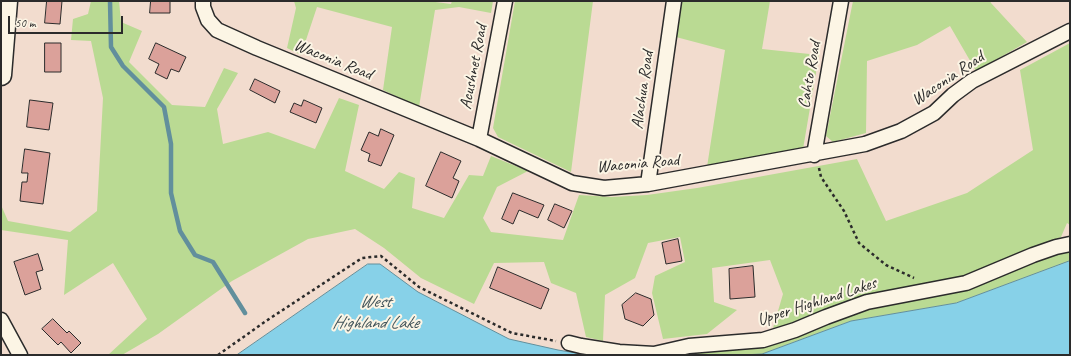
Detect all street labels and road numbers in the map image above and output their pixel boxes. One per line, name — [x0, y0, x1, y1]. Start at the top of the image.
street label: Acushnet Road — [456, 23, 492, 111]
street label: Waconia Road — [291, 35, 375, 85]
street label: Cahto Road — [794, 40, 826, 110]
street label: Waconia Road — [908, 47, 988, 111]
street label: Alachua Road — [627, 50, 659, 130]
street label: Waconia Road — [596, 150, 680, 178]
street label: Upper Highland Lakes — [755, 273, 879, 331]

